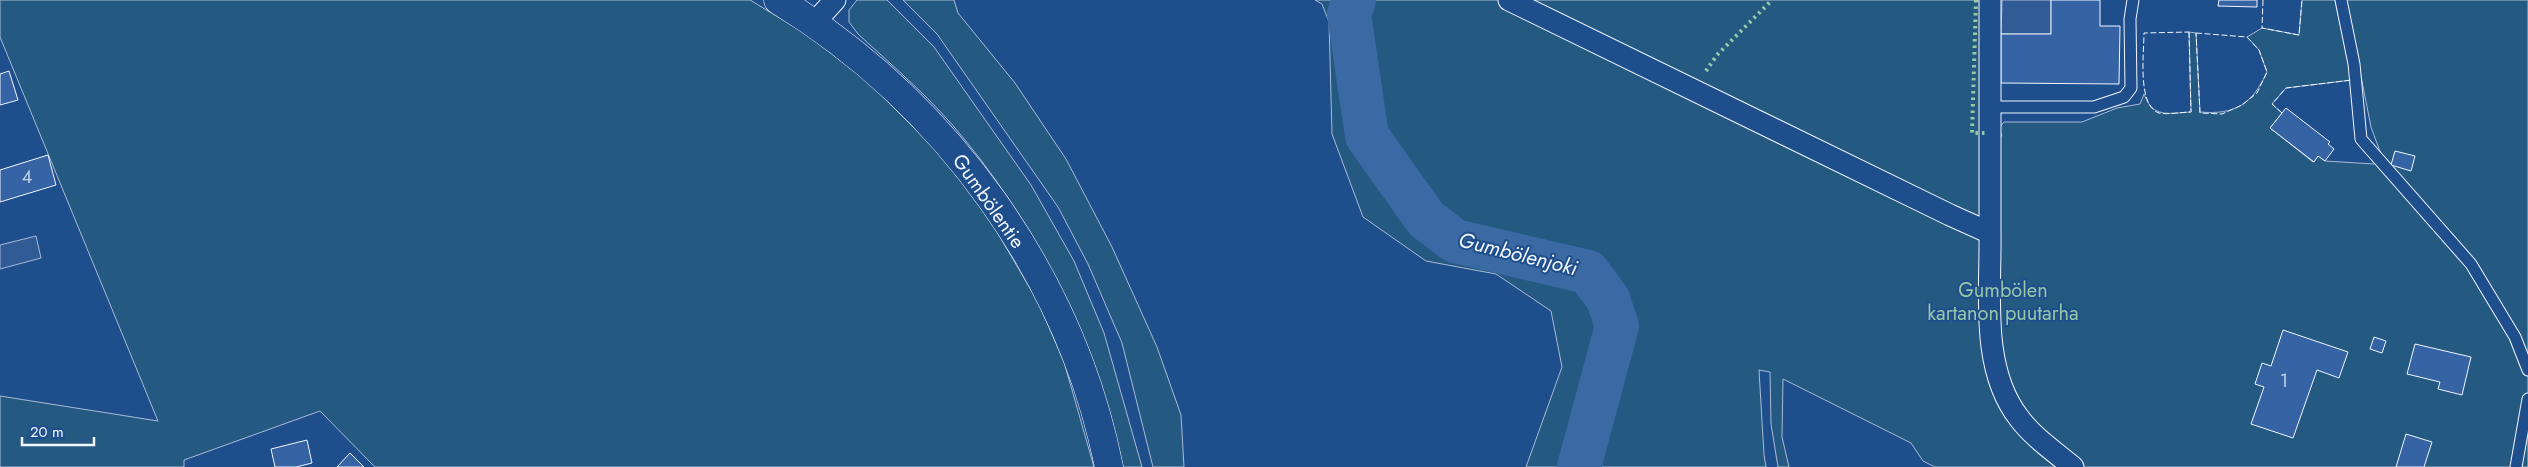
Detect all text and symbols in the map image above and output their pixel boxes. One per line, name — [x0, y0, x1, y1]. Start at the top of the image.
street label: Gumbölentie — [945, 148, 1032, 255]
house number: 4 — [22, 164, 32, 190]
water label: Gumbölenjoki — [1455, 225, 1581, 283]
park label: Gumbölen kartanon puutarha — [1927, 276, 2079, 328]
house number: 1 — [2280, 368, 2288, 394]
scale bar — [22, 414, 95, 446]
text: 20 m — [30, 421, 64, 443]

